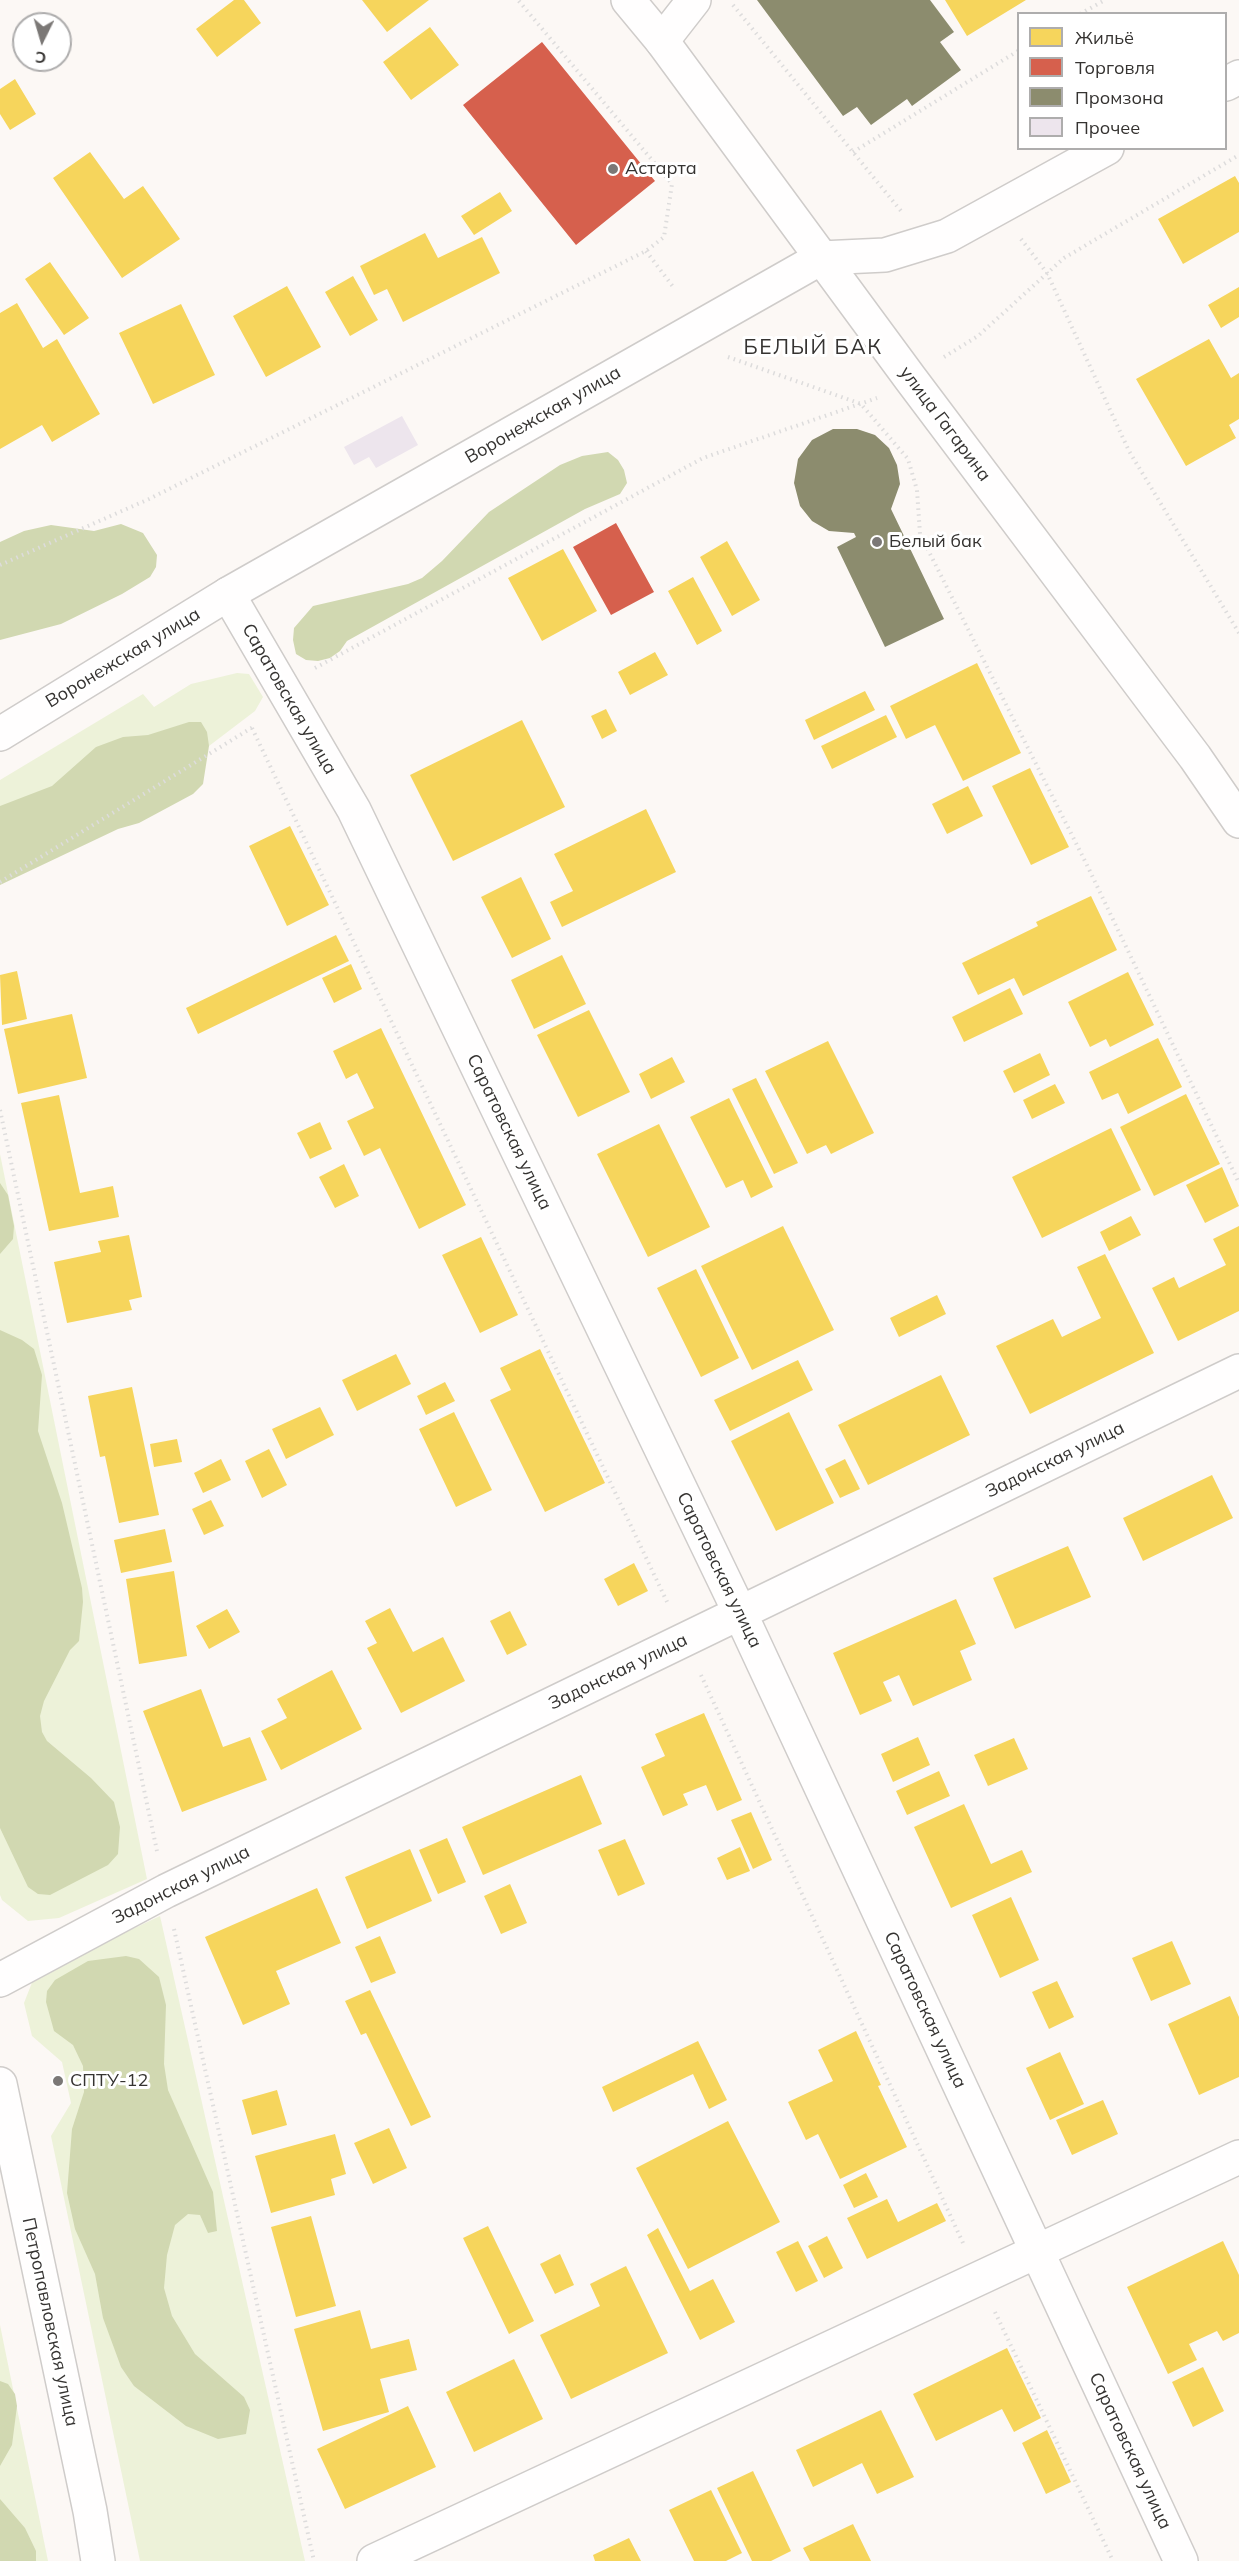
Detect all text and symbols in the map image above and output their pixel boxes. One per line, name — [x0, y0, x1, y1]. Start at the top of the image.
north arrow — [12, 12, 72, 72]
legend — [1017, 12, 1227, 150]
text: Жильё — [1075, 26, 1134, 49]
text: С — [34, 47, 47, 68]
text: Торговля — [1075, 56, 1155, 79]
text: Промзона — [1075, 86, 1164, 109]
text: Прочее — [1075, 116, 1140, 139]
place label: Астарта — [625, 158, 697, 180]
marker: Астарта — [606, 162, 620, 176]
district label: БЕЛЫЙ БАК — [743, 335, 883, 361]
street label: Воронежская улица — [461, 362, 625, 468]
street label: улица Гагарина — [895, 362, 995, 486]
place label: Белый бак — [889, 531, 982, 553]
marker: Белый бак — [870, 535, 884, 549]
street label: Воронежская улица — [42, 603, 204, 713]
street label: Саратовская улица — [237, 620, 341, 778]
street label: Саратовская улица — [462, 1051, 556, 1213]
street label: Задонская улица — [982, 1417, 1128, 1503]
street label: Саратовская улица — [672, 1489, 766, 1651]
street label: Задонская улица — [545, 1629, 691, 1715]
street label: Задонская улица — [109, 1841, 253, 1929]
street label: Саратовская улица — [879, 1928, 971, 2092]
place label: СПТУ-12 — [70, 2070, 148, 2092]
marker: СПТУ-12 — [51, 2074, 65, 2088]
street label: Петропавловская улица — [17, 2216, 83, 2428]
street label: Саратовская улица — [1084, 2369, 1176, 2533]

